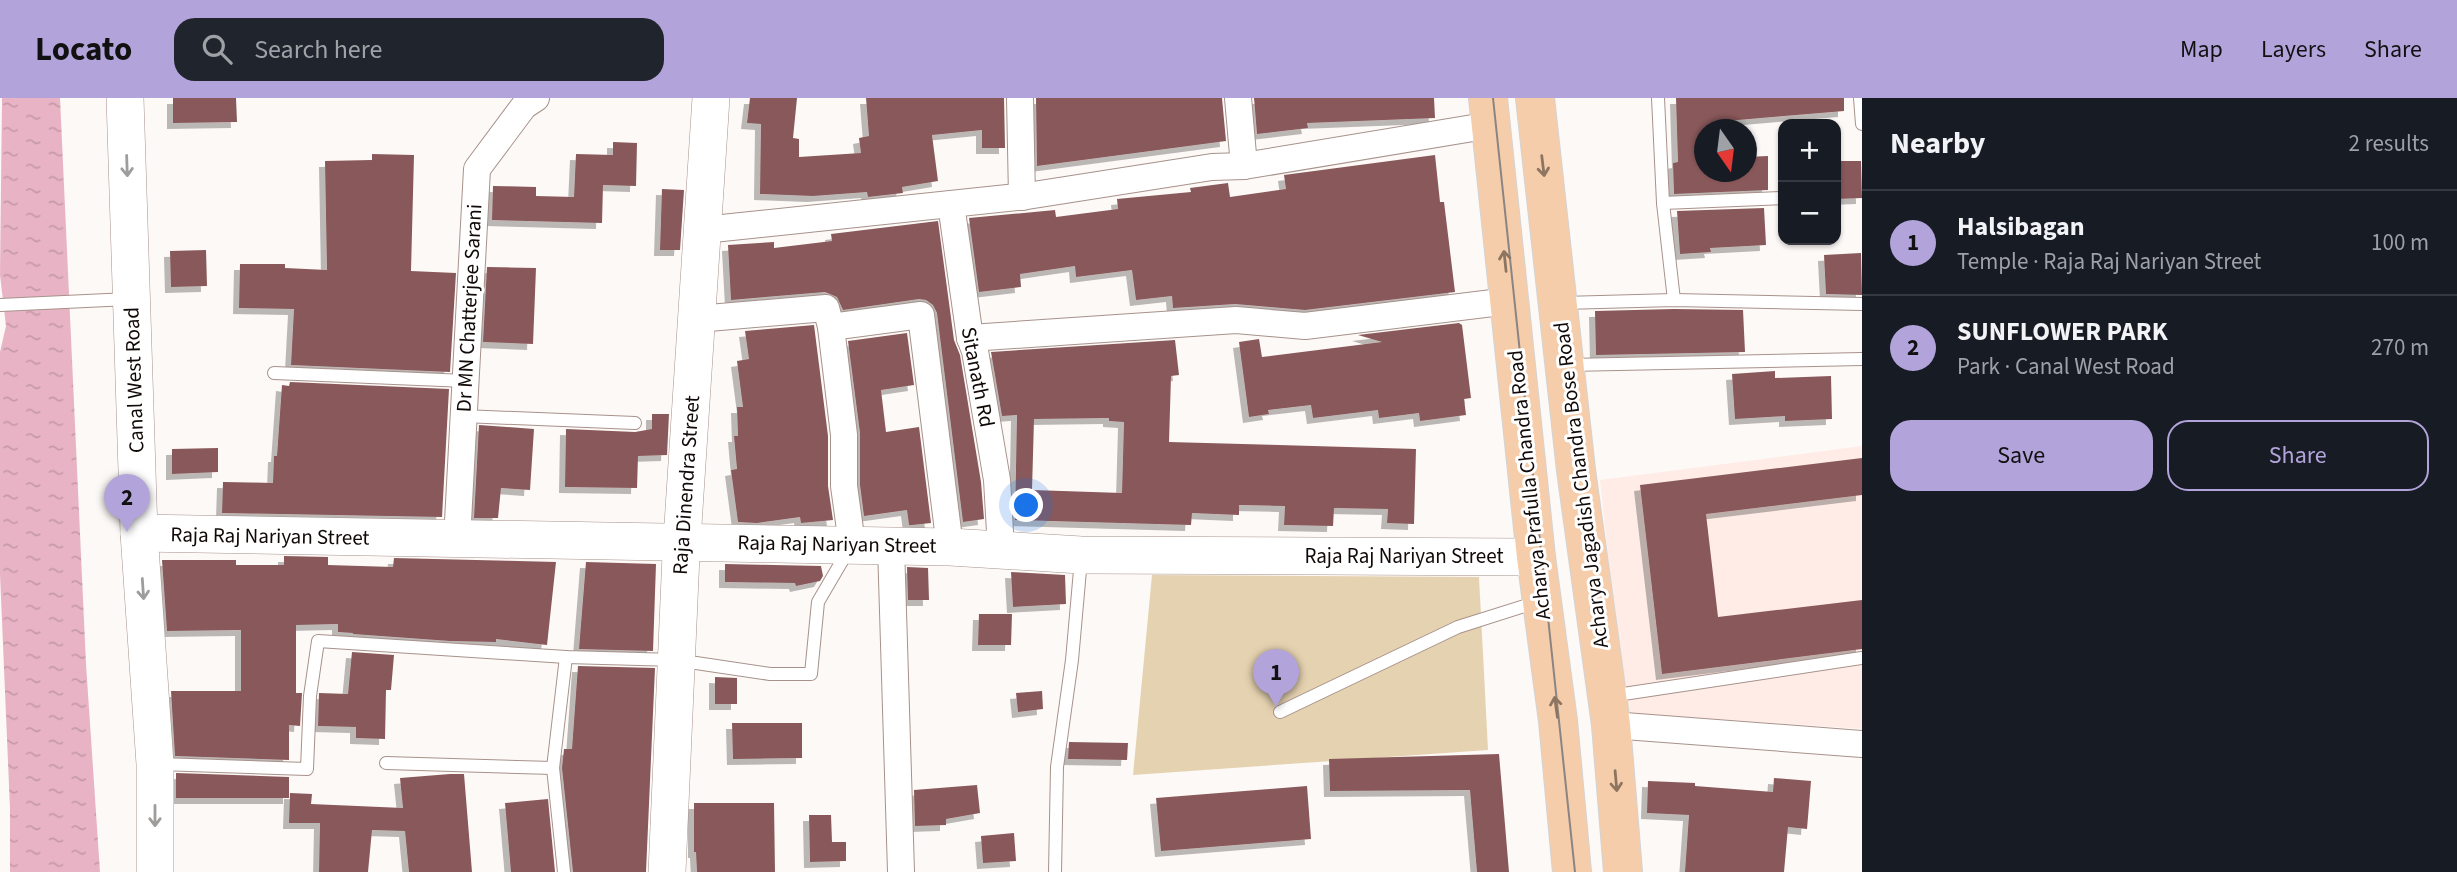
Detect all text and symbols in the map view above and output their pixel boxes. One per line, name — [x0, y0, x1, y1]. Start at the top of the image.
search box — [174, 18, 664, 81]
text: Locato — [35, 26, 132, 73]
icon: search — [198, 30, 236, 68]
text: Search here — [254, 31, 382, 68]
text: Map — [2180, 32, 2223, 67]
text: Layers — [2261, 32, 2326, 67]
text: Share — [2364, 32, 2422, 67]
north arrow — [1694, 119, 1757, 182]
map controls — [1778, 119, 1841, 245]
button: + — [1778, 119, 1841, 182]
text: Nearby — [1890, 122, 1985, 165]
text: 2 results — [2349, 127, 2429, 160]
one-way arrow — [120, 154, 133, 177]
one-way arrow — [1536, 154, 1549, 177]
button: − — [1778, 182, 1841, 245]
street label: Dr MN Chatterjee Sarani — [449, 203, 489, 413]
text: Halsibagan — [1957, 208, 2085, 245]
text: 1 — [1907, 226, 1919, 259]
text: 100 m — [2371, 226, 2429, 259]
text: Temple · Raja Raj Nariyan Street — [1957, 245, 2261, 278]
one-way arrow — [1498, 251, 1511, 273]
street label: Canal West Road — [116, 307, 152, 453]
text: SUNFLOWER PARK — [1957, 313, 2168, 350]
street label: Acharya Jagadish Chandra Bose Road — [1546, 320, 1616, 650]
street label: Sitanath Rd — [954, 324, 1002, 430]
text: 2 — [1907, 331, 1919, 364]
text: 270 m — [2371, 331, 2429, 364]
street label: Acharya Prafulla Chandra Road — [1500, 349, 1558, 621]
text: Park · Canal West Road — [1957, 350, 2175, 383]
street label: Raja Dinendra Street — [665, 394, 707, 576]
button: Save — [1890, 420, 2153, 491]
button: Share — [2167, 420, 2429, 491]
pin: 2 — [104, 474, 150, 532]
your location — [1009, 488, 1043, 522]
street label: Raja Raj Nariyan Street — [170, 519, 370, 553]
street label: Raja Raj Nariyan Street — [737, 527, 937, 561]
street label: Raja Raj Nariyan Street — [1304, 541, 1504, 571]
one-way arrow — [136, 578, 149, 601]
pin: 1 — [1253, 649, 1299, 707]
one-way arrow — [1549, 696, 1562, 718]
one-way arrow — [1610, 769, 1623, 792]
one-way arrow — [148, 805, 162, 828]

